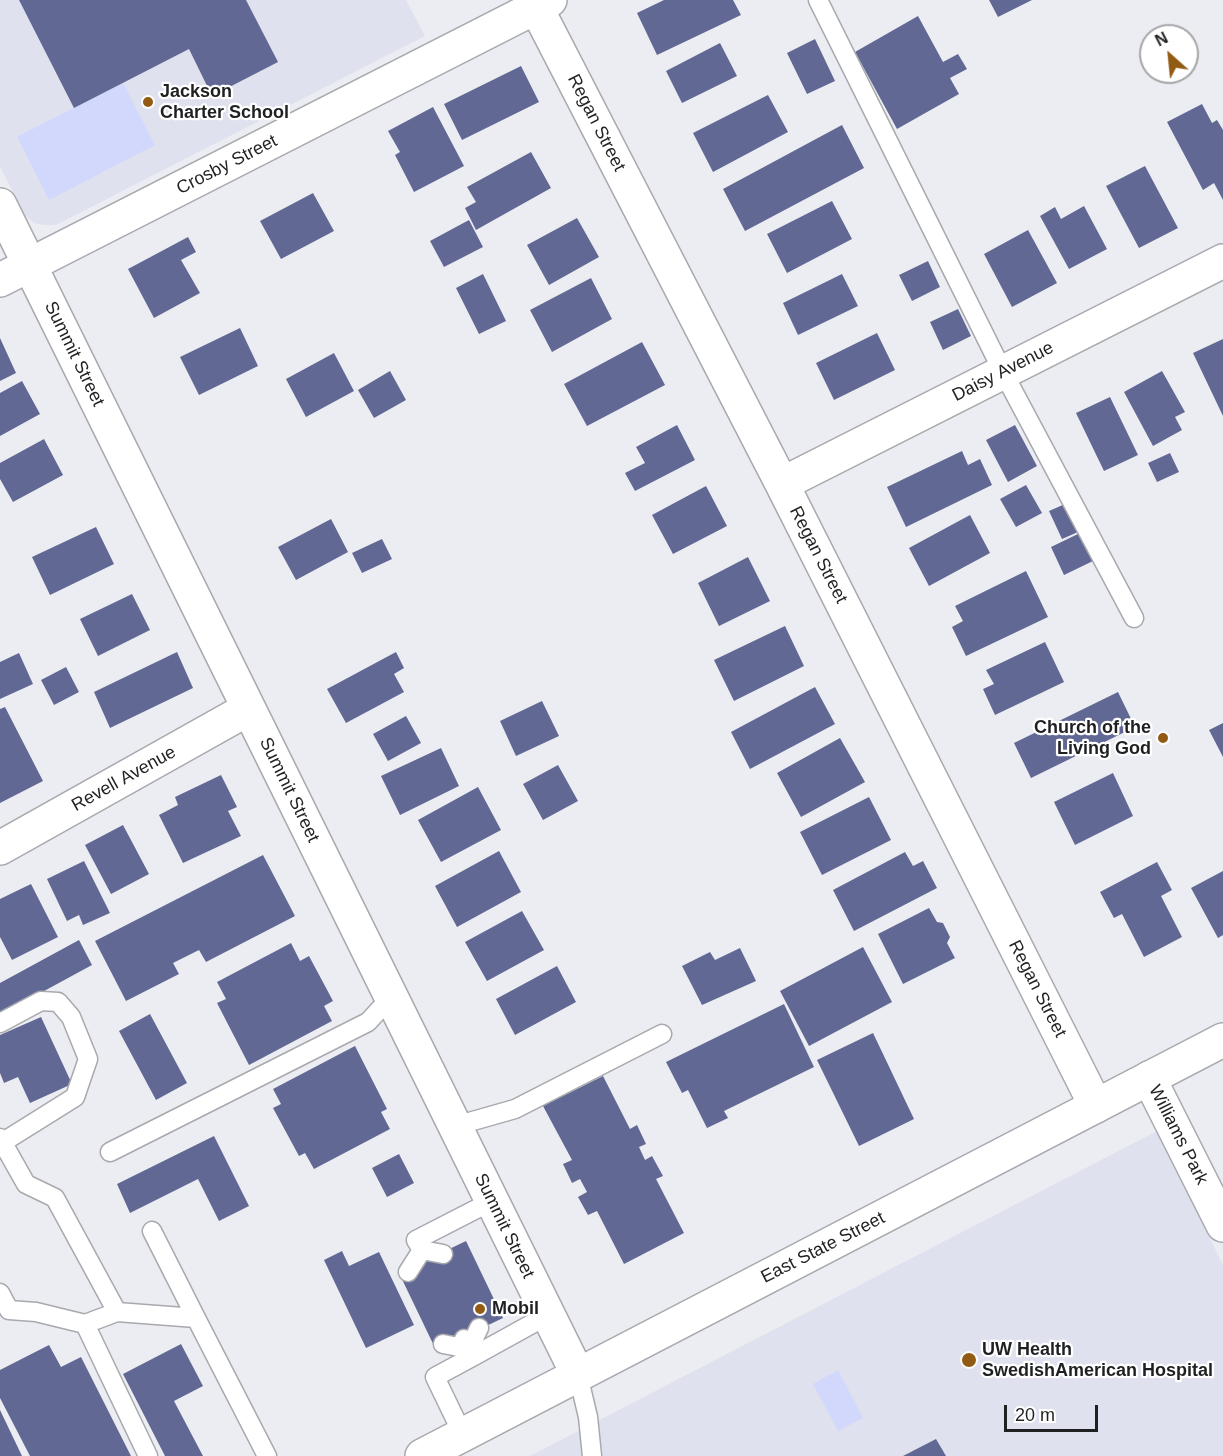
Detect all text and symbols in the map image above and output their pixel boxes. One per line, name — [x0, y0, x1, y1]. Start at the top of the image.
north arrow — [1139, 24, 1199, 84]
text: N — [1152, 29, 1171, 49]
street label: Regan Street — [562, 71, 630, 175]
place label: Jackson Charter School — [160, 81, 289, 124]
marker: Jackson Charter School — [141, 95, 155, 109]
street label: Crosby Street — [173, 130, 281, 200]
street label: Summit Street — [39, 298, 109, 410]
street label: Daisy Avenue — [949, 337, 1057, 407]
street label: Regan Street — [784, 503, 852, 607]
place label: Church of the Living God — [1034, 717, 1151, 760]
marker: Church of the Living God — [1156, 731, 1170, 745]
street label: Summit Street — [254, 734, 324, 846]
street label: Revell Avenue — [68, 741, 180, 817]
street label: Regan Street — [1003, 937, 1071, 1041]
street label: Williams Park — [1144, 1082, 1212, 1188]
street label: Summit Street — [469, 1170, 539, 1282]
street label: East State Street — [757, 1207, 889, 1289]
place label: Mobil — [492, 1298, 539, 1320]
marker: Mobil — [473, 1302, 487, 1316]
place label: UW Health SwedishAmerican Hospital — [982, 1339, 1213, 1382]
marker: UW Health SwedishAmerican Hospital — [960, 1351, 978, 1369]
scale bar — [1007, 1393, 1102, 1431]
text: 20 m — [1015, 1405, 1055, 1425]

